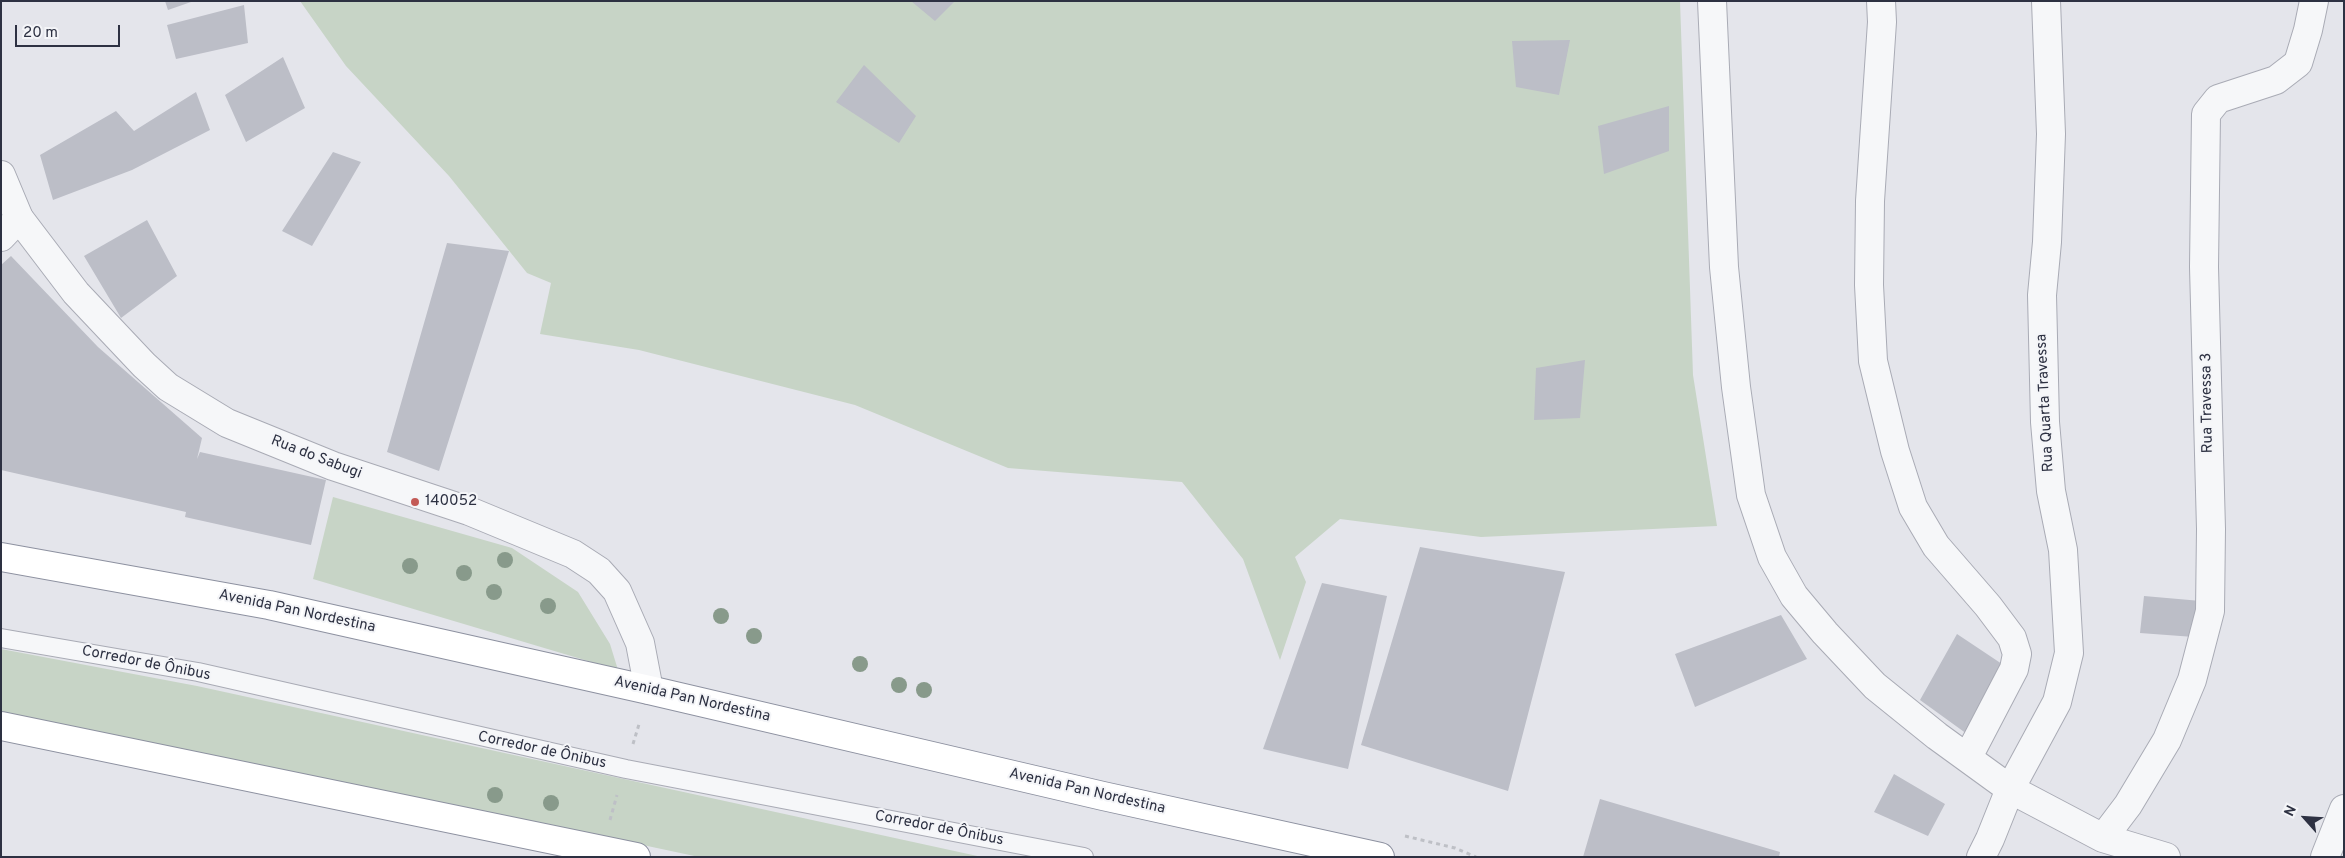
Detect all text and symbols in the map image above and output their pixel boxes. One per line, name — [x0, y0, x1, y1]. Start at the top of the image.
scale bar — [18, 15, 122, 47]
text: 20 m — [23, 24, 58, 43]
street label: Rua Quarta Travessa — [2033, 333, 2059, 473]
street label: Rua Travessa 3 — [2198, 353, 2218, 453]
street label: Rua do Sabugi — [268, 432, 364, 484]
place label: 140052 — [425, 493, 477, 511]
marker: 140052 — [409, 496, 421, 508]
street label: Avenida Pan Nordestina — [217, 587, 377, 637]
street label: Corredor de Ônibus — [80, 643, 212, 685]
street label: Avenida Pan Nordestina — [612, 673, 772, 727]
street label: Corredor de Ônibus — [476, 729, 608, 773]
street label: Avenida Pan Nordestina — [1007, 765, 1167, 819]
north arrow — [2280, 793, 2330, 843]
text: N — [2281, 803, 2301, 819]
street label: Corredor de Ônibus — [873, 808, 1005, 850]

